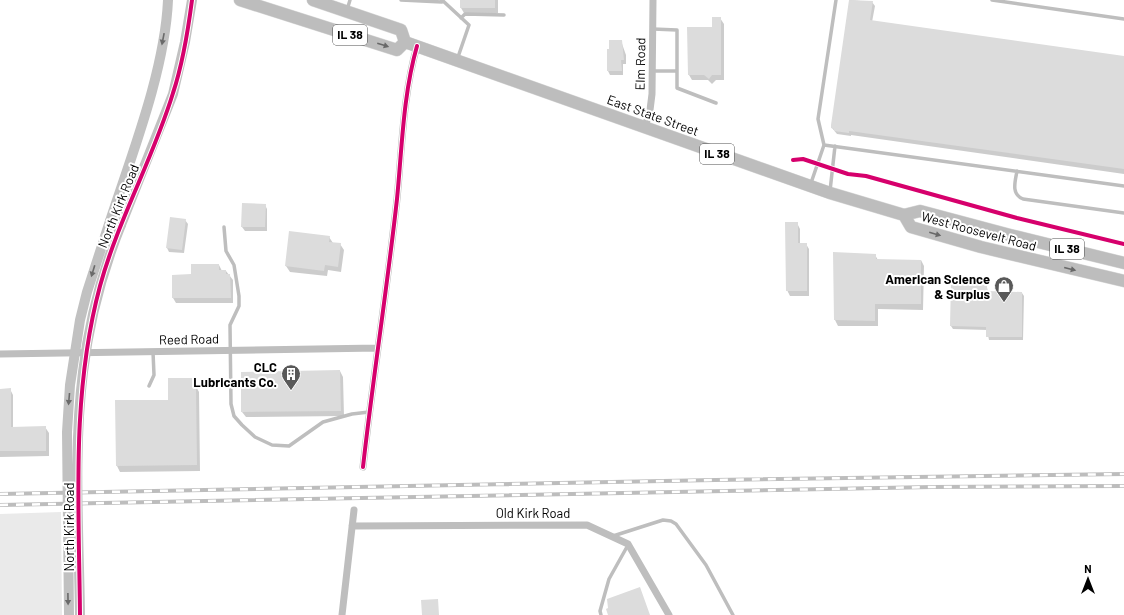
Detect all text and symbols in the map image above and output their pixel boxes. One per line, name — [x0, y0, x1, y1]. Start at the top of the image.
road number: IL 38 — [333, 25, 367, 45]
one-way arrow — [160, 32, 166, 45]
street label: Elm Road — [632, 37, 648, 91]
one-way arrow — [378, 43, 390, 49]
street label: East State Street — [605, 91, 701, 139]
road number: IL 38 — [700, 144, 734, 164]
street label: North Kirk Road — [94, 162, 142, 250]
street label: West Roosevelt Road — [920, 208, 1038, 254]
one-way arrow — [930, 231, 942, 237]
road number: IL 38 — [1050, 239, 1084, 259]
one-way arrow — [90, 266, 96, 278]
one-way arrow — [1063, 266, 1076, 272]
place label: American Science & Surplus — [885, 271, 990, 302]
shop icon: American Science & Surplus — [993, 275, 1015, 303]
street label: Reed Road — [159, 330, 219, 348]
place label: CLC Lubricants Co. — [193, 359, 277, 390]
building icon: CLC Lubricants Co. — [280, 363, 302, 391]
one-way arrow — [66, 393, 73, 405]
street label: North Kirk Road — [61, 483, 77, 571]
street label: Old Kirk Road — [496, 505, 570, 521]
north arrow — [1068, 559, 1108, 599]
text: N — [1084, 562, 1092, 575]
one-way arrow — [65, 593, 71, 606]

